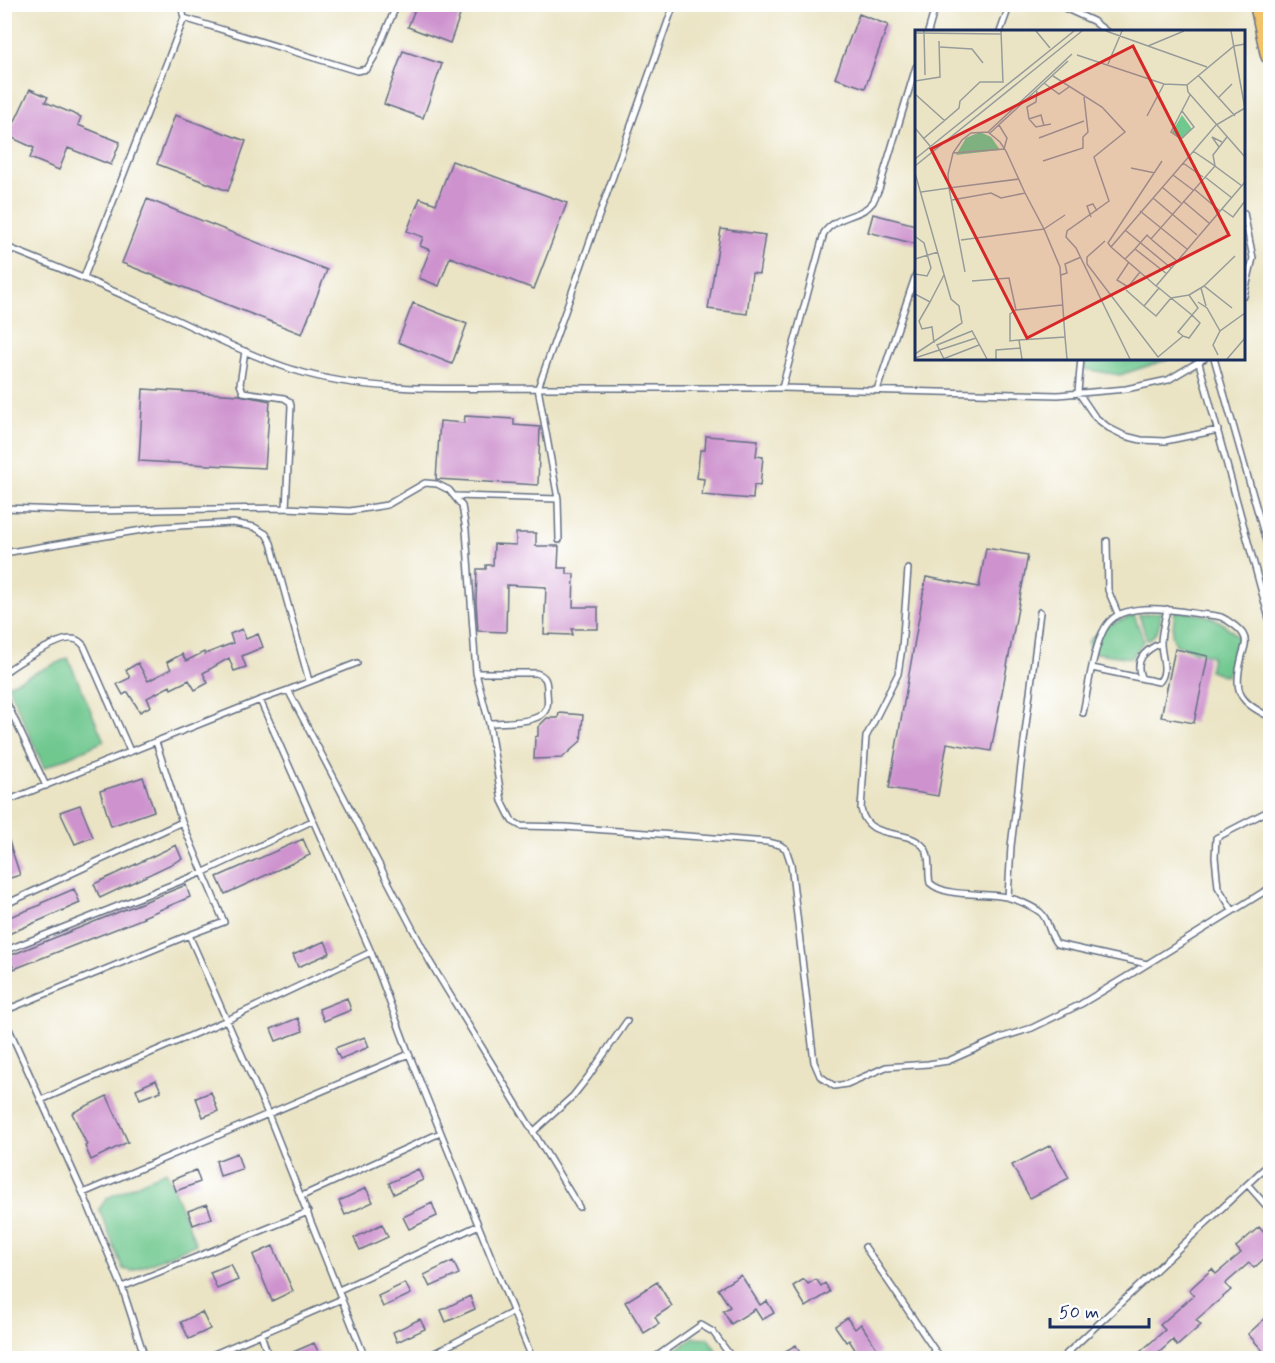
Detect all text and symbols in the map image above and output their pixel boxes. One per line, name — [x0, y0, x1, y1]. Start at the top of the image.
inset map — [915, 30, 1245, 360]
scale bar — [1050, 1291, 1149, 1329]
text: 50 m — [1059, 1301, 1099, 1325]

